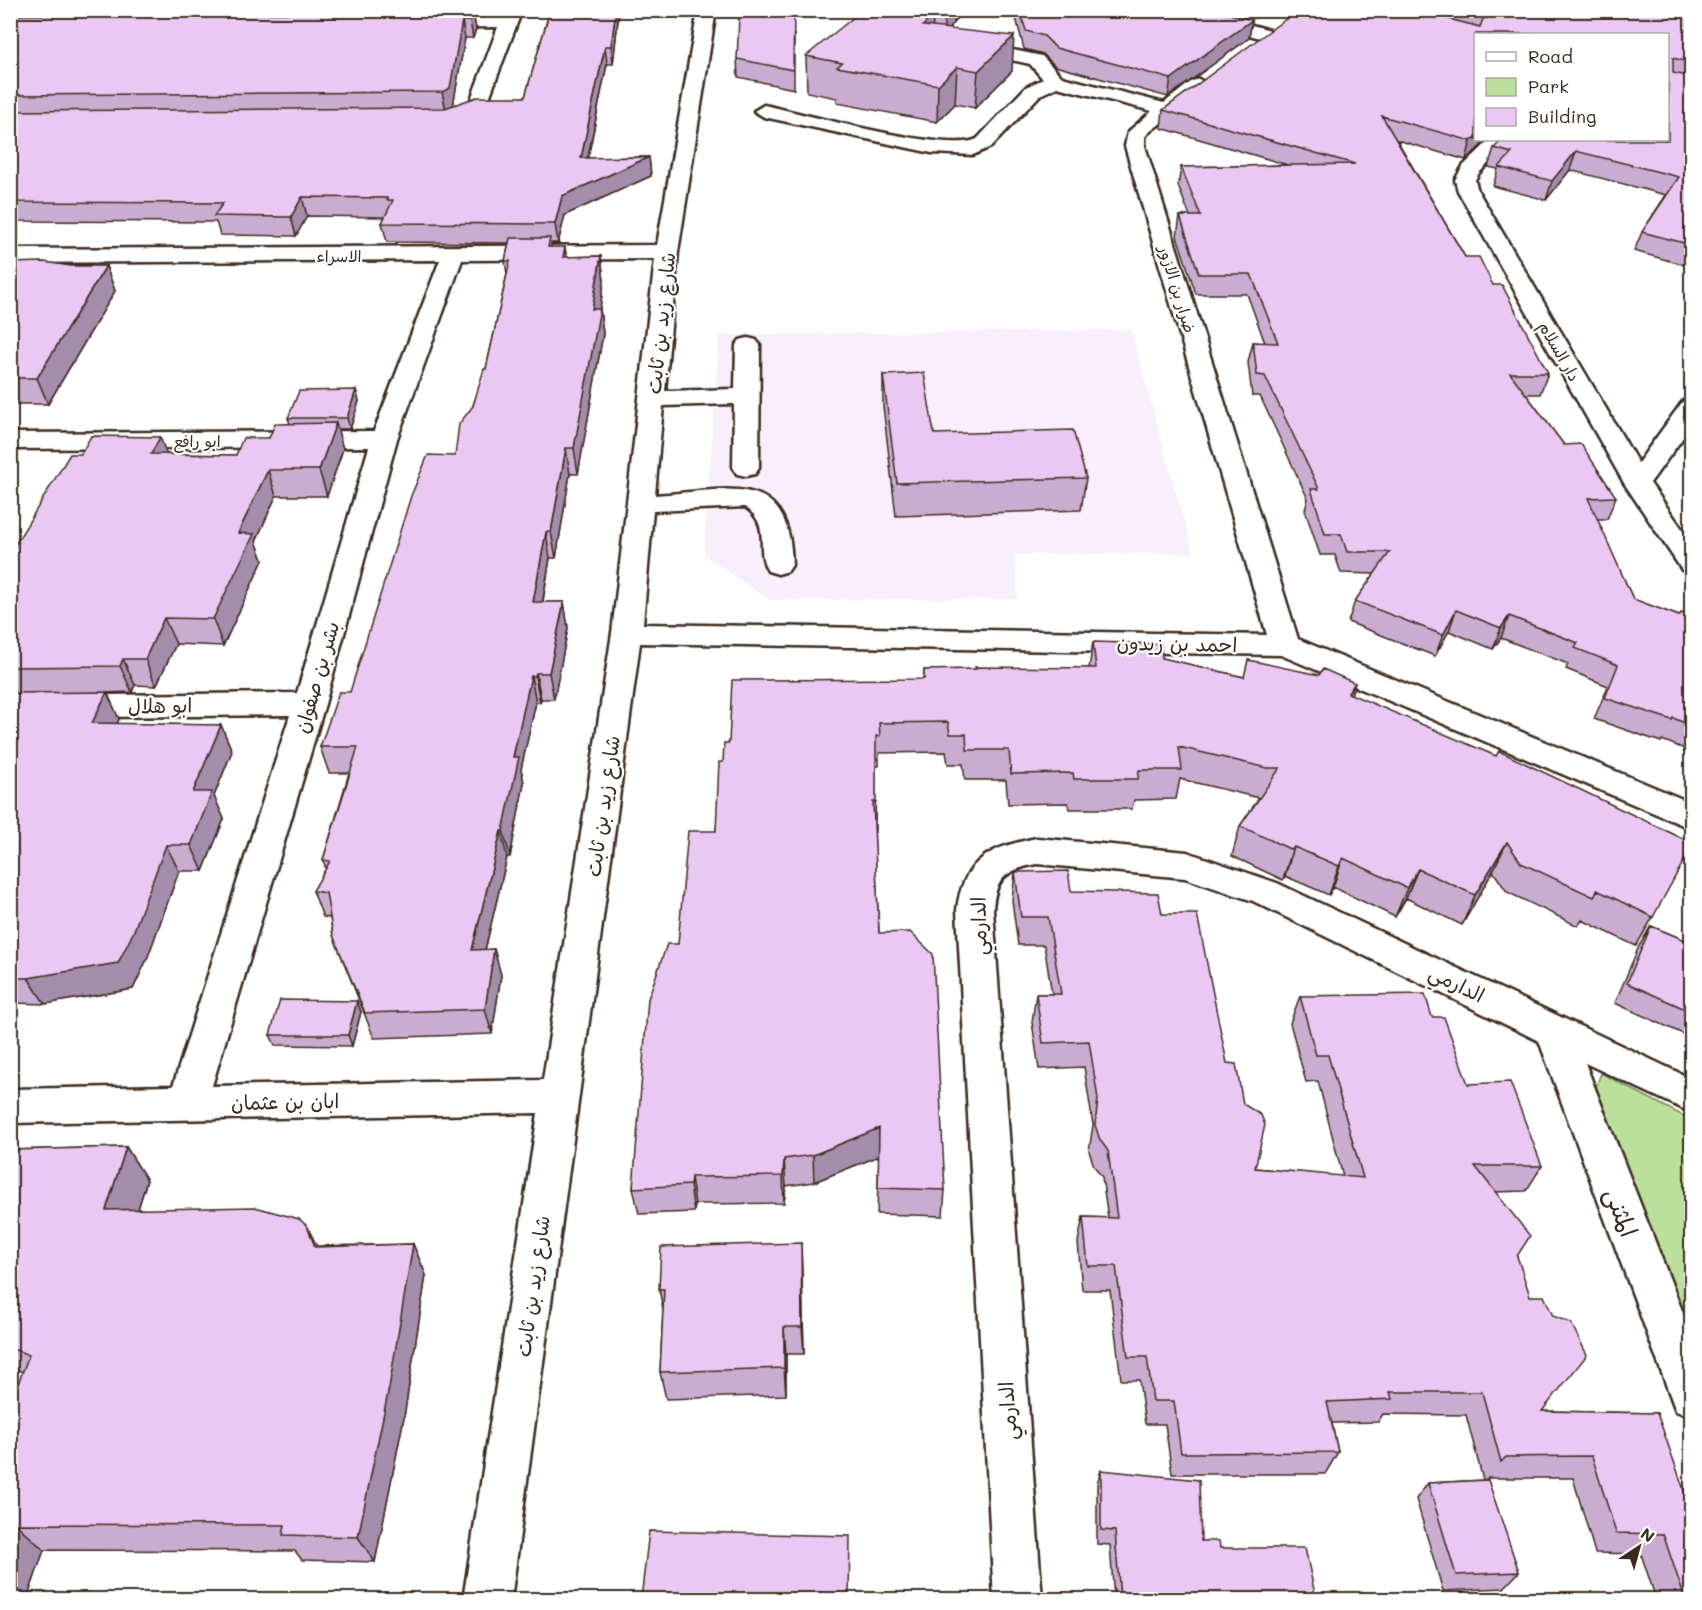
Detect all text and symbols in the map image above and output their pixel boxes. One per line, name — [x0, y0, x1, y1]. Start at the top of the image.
legend — [1474, 33, 1669, 141]
text: Road — [1528, 44, 1573, 68]
text: Park — [1528, 74, 1569, 98]
text: Building — [1528, 104, 1596, 128]
street label: ضرار بن الازور — [1154, 241, 1201, 335]
street label: الاسراء — [316, 245, 362, 266]
street label: شارع زيد بن ثابت — [640, 251, 682, 395]
street label: دار السلام — [1532, 317, 1586, 386]
street label: ابو رافع — [173, 430, 221, 453]
street label: بشر بن صفوان — [288, 618, 344, 736]
street label: احمد بن زيدون — [1116, 629, 1238, 657]
street label: ابو هلال — [128, 691, 192, 719]
street label: شارع زيد بن ثابت — [579, 734, 627, 879]
street label: الدارمي — [964, 896, 998, 956]
street label: الدارمي — [1422, 958, 1489, 1013]
street label: ابان بن عثمان — [231, 1087, 339, 1115]
street label: المثنى — [1598, 1183, 1645, 1241]
street label: شارع زيد بن ثابت — [509, 1214, 557, 1359]
street label: الدارمي — [992, 1380, 1028, 1441]
north arrow — [1609, 1517, 1669, 1577]
text: N — [1637, 1522, 1659, 1547]

